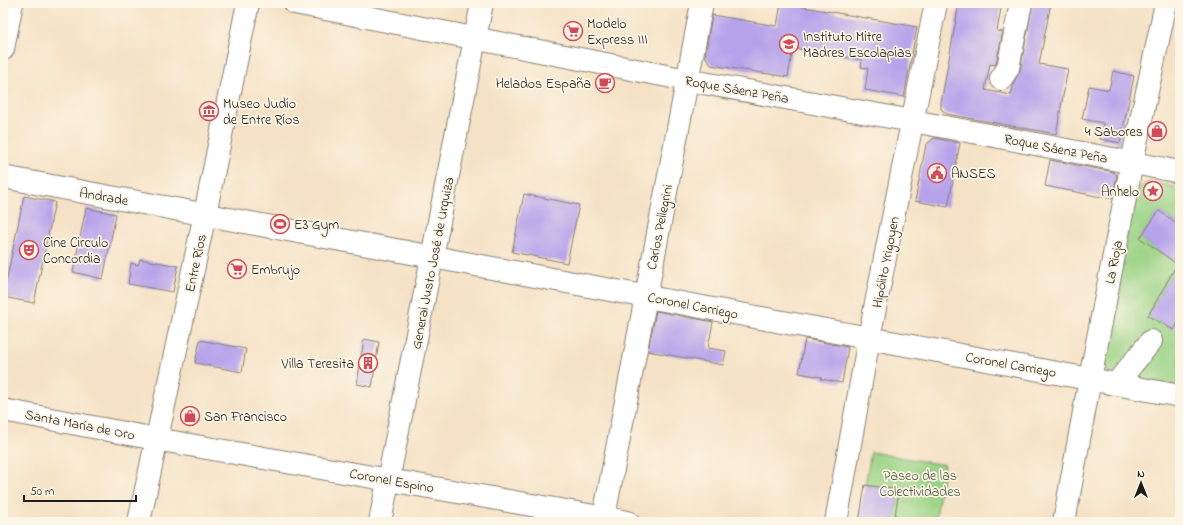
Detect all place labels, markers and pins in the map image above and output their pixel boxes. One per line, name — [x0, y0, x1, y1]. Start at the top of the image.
place label: Modelo Express III — [587, 14, 648, 51]
supermarket icon: Modelo Express III — [562, 20, 584, 42]
place label: Instituto Mitre Madres Escolapias — [803, 27, 912, 64]
school or university icon: Instituto Mitre Madres Escolapias — [778, 33, 800, 55]
cafe icon: Helados España — [594, 72, 616, 94]
place label: Helados España — [496, 74, 591, 95]
place label: Museo Judío de Entre Ríos — [223, 94, 300, 131]
museum icon: Museo Judío de Entre Ríos — [198, 100, 220, 122]
shop icon: 4 Sabores — [1146, 120, 1168, 142]
place label: 4 Sabores — [1085, 122, 1143, 143]
public building icon: ANSES — [926, 162, 948, 184]
place label: ANSES — [951, 164, 996, 185]
place icon: Anhelo — [1142, 180, 1164, 202]
place label: Anhelo — [1101, 182, 1139, 203]
sports icon: E3 Gym — [269, 213, 291, 235]
place label: E3 Gym — [294, 215, 339, 237]
place label: Cine Circulo Concordia — [43, 233, 108, 270]
theatre icon: Cine Circulo Concordia — [18, 239, 40, 261]
supermarket icon: Embrujo — [226, 258, 248, 280]
place label: Embrujo — [251, 260, 300, 281]
building icon: Villa Teresita — [357, 352, 379, 374]
place label: Villa Teresita — [281, 354, 354, 375]
shop icon: San Francisco — [179, 405, 201, 427]
place label: San Francisco — [204, 407, 287, 428]

